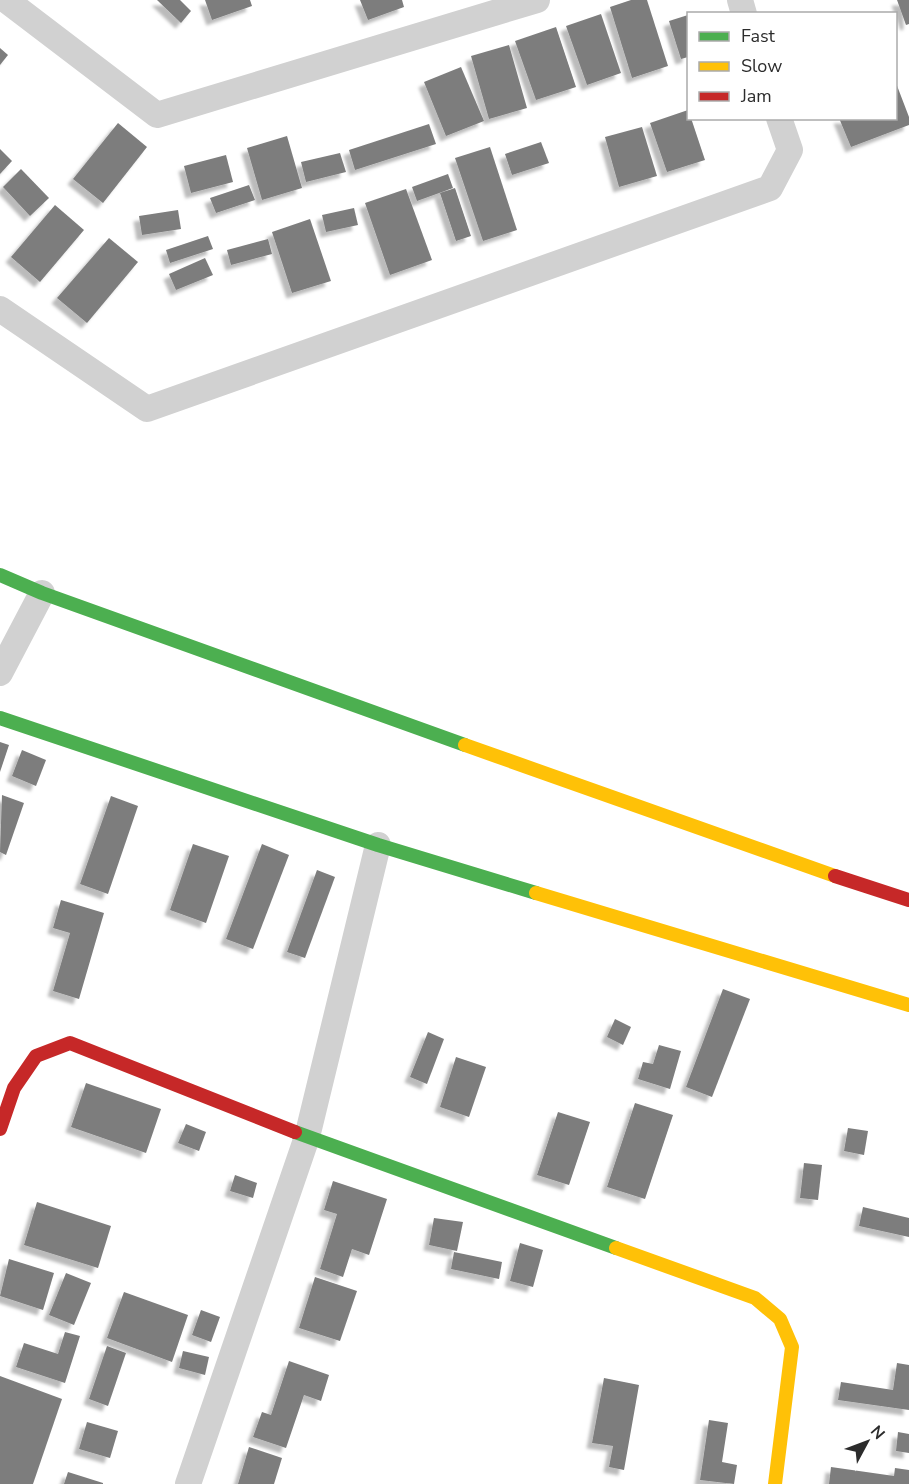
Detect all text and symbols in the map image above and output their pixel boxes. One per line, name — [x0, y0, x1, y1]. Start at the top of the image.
legend — [687, 12, 897, 120]
text: Fast — [741, 24, 776, 48]
text: Slow — [741, 54, 782, 78]
text: Jam — [740, 84, 772, 108]
north arrow — [837, 1412, 897, 1472]
text: N — [865, 1421, 890, 1445]

